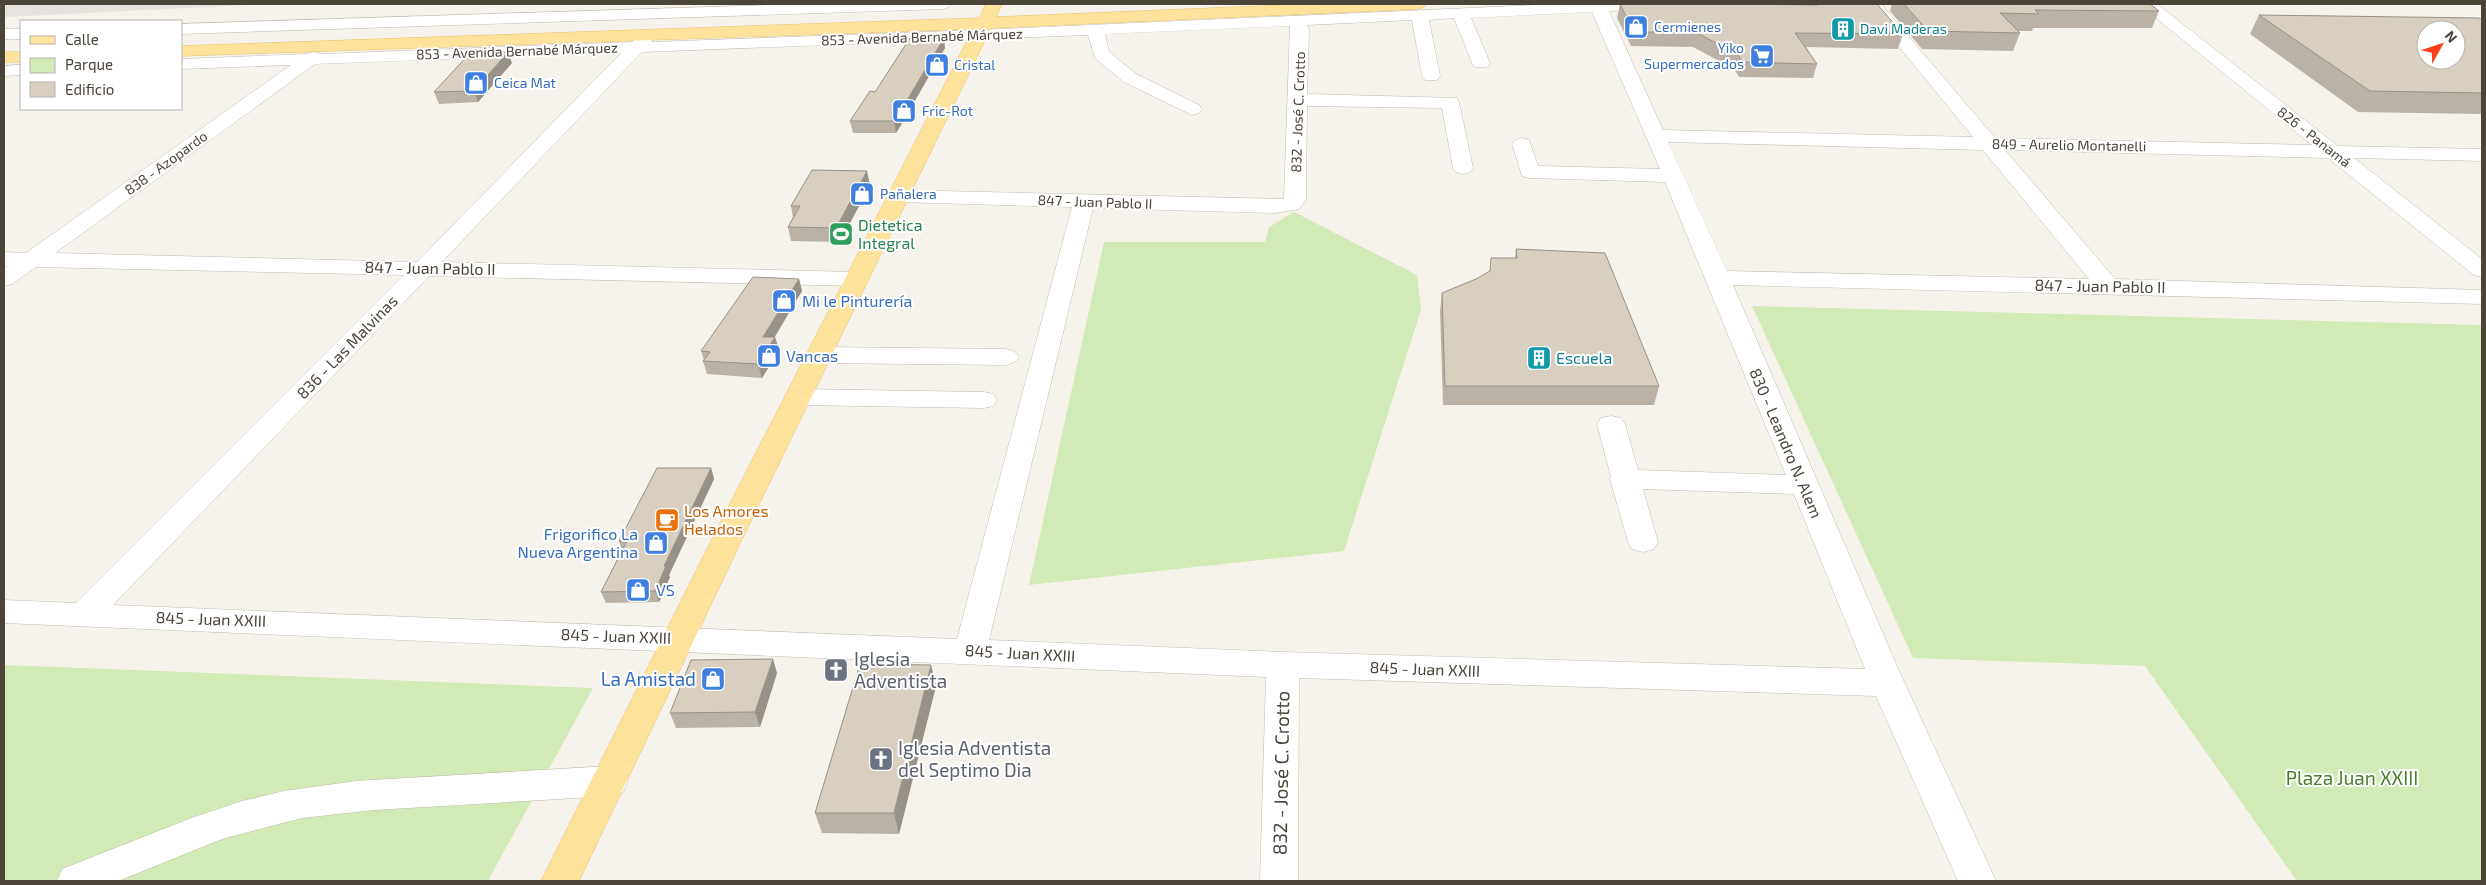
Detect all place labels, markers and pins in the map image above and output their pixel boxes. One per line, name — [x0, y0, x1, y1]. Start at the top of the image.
shop icon: Cermienes — [1623, 14, 1649, 40]
building icon: Davi Maderas — [1830, 16, 1856, 42]
place label: Cermienes — [1654, 18, 1721, 35]
place label: Davi Maderas — [1860, 20, 1947, 37]
place label: Yiko Supermercados — [1644, 39, 1744, 72]
supermarket icon: Yiko Supermercados — [1749, 43, 1775, 69]
shop icon: Cristal — [924, 52, 950, 78]
place label: Cristal — [954, 56, 996, 73]
shop icon: Ceica Mat — [463, 70, 489, 96]
place label: Ceica Mat — [494, 74, 556, 91]
shop icon: Fric-Rot — [891, 98, 917, 124]
place label: Fric-Rot — [922, 102, 973, 119]
shop icon: Pañalera — [849, 181, 875, 207]
place label: Pañalera — [880, 185, 937, 202]
place label: Dietetica Integral — [858, 215, 923, 252]
sports icon: Dietetica Integral — [828, 221, 854, 247]
shop icon: Mi le Pinturería — [771, 288, 797, 314]
place label: Mi le Pinturería — [802, 291, 912, 310]
shop icon: Vancas — [756, 343, 782, 369]
building icon: Escuela — [1526, 345, 1552, 371]
place label: Vancas — [786, 346, 838, 365]
place label: Escuela — [1556, 348, 1612, 367]
place label: Los Amores Helados — [684, 501, 769, 538]
cafe icon: Los Amores Helados — [654, 507, 680, 533]
place label: Frigorifico La Nueva Argentina — [517, 524, 638, 561]
shop icon: Frigorifico La Nueva Argentina — [643, 530, 669, 556]
shop icon: VS — [625, 577, 651, 603]
place label: VS — [656, 580, 675, 599]
place label: Iglesia Adventista — [854, 647, 947, 692]
church icon: Iglesia Adventista — [823, 657, 849, 683]
shop icon: La Amistad — [700, 666, 726, 692]
place label: La Amistad — [601, 667, 696, 690]
place label: Iglesia Adventista del Septimo Dia — [898, 736, 1051, 781]
church icon: Iglesia Adventista del Septimo Dia — [868, 746, 894, 772]

